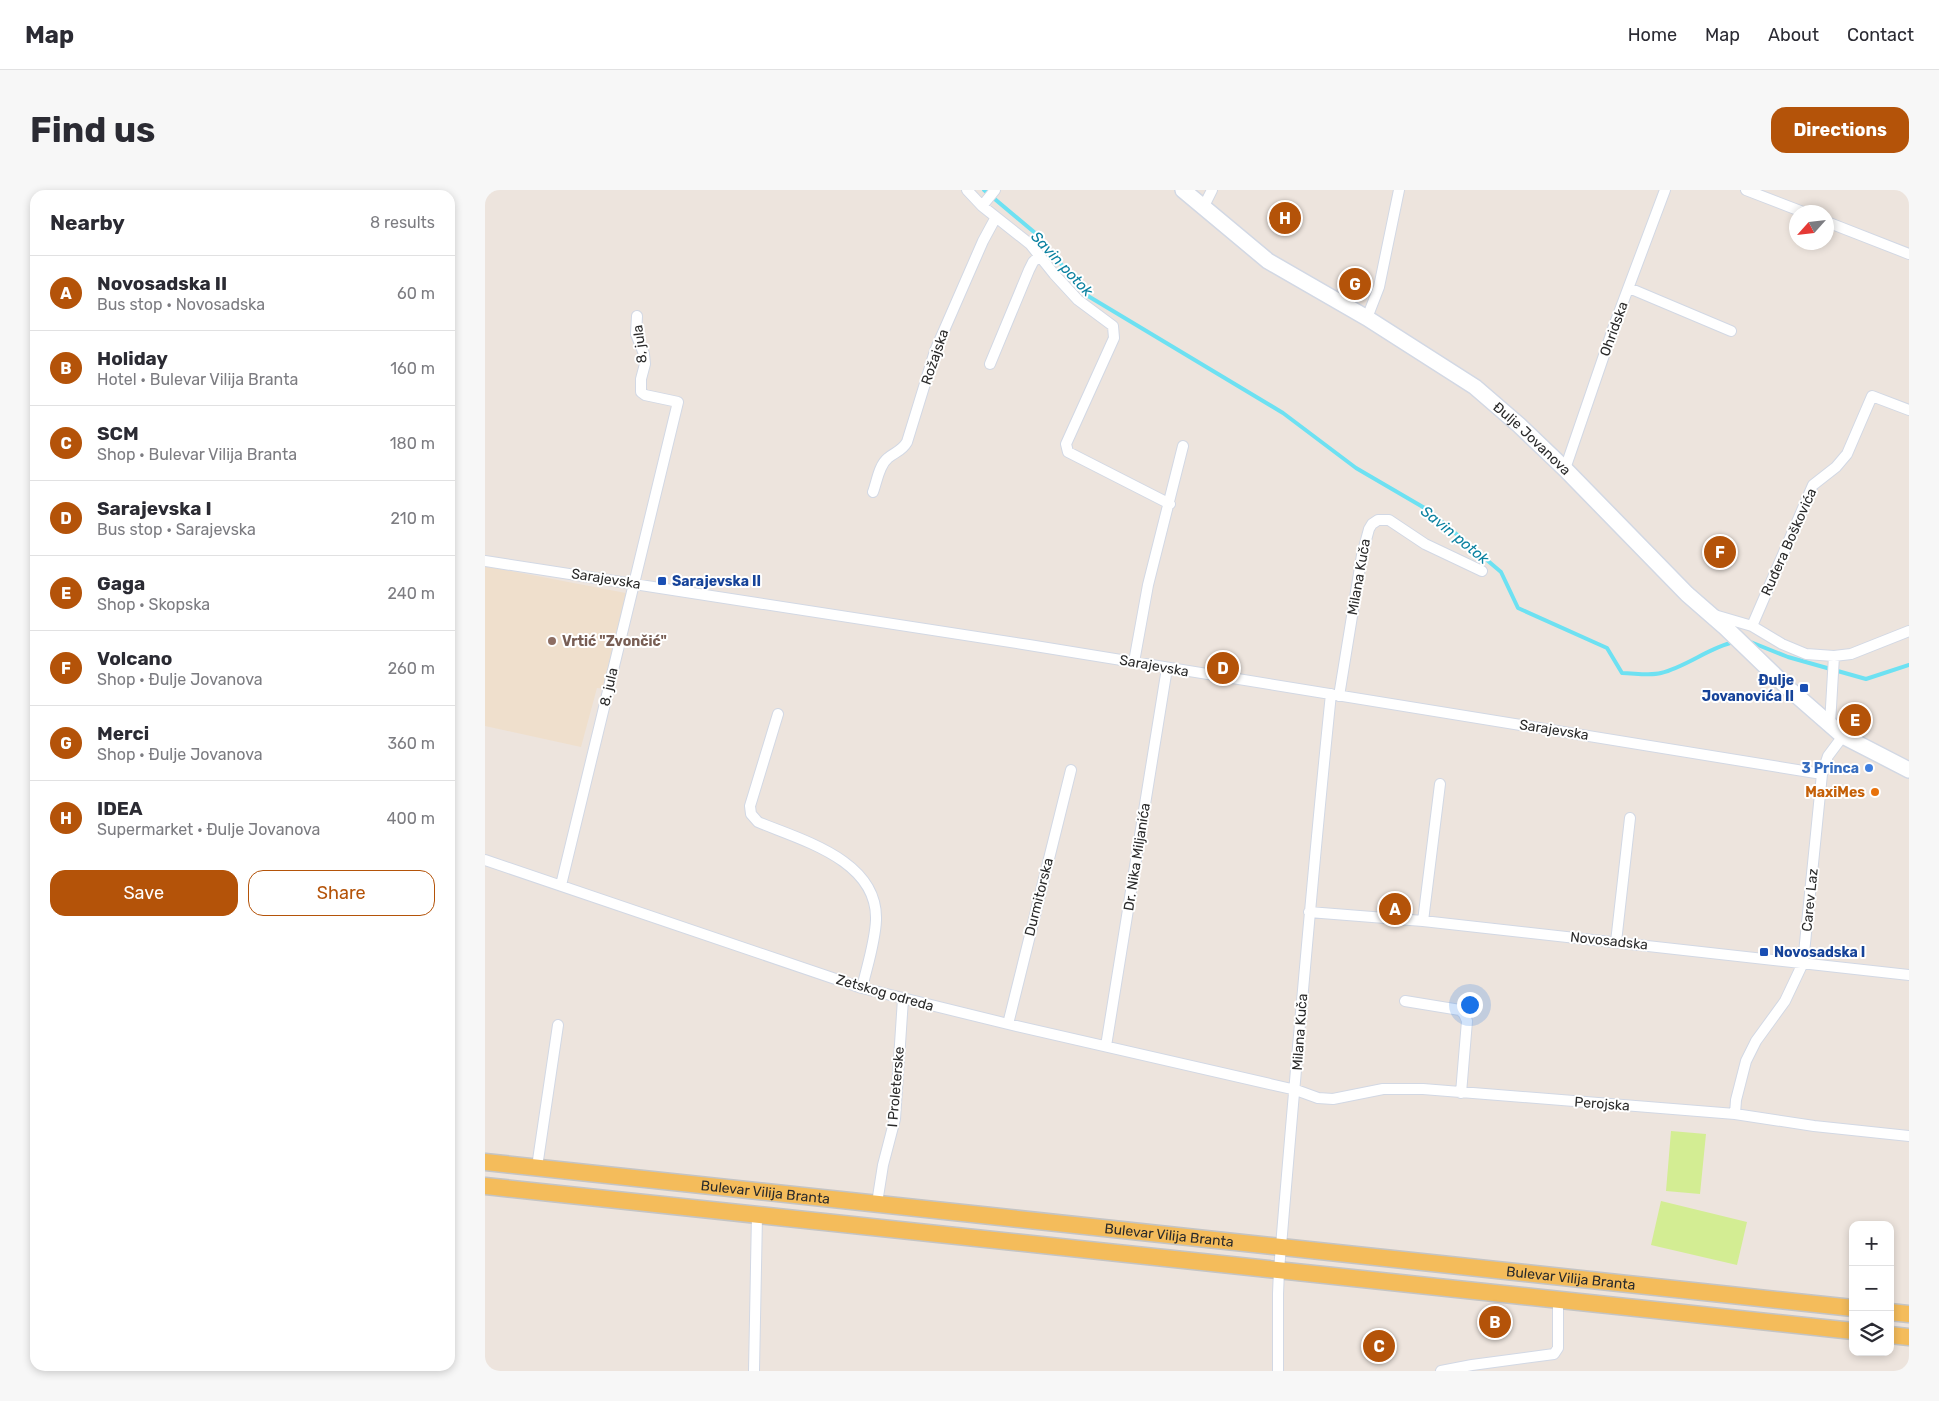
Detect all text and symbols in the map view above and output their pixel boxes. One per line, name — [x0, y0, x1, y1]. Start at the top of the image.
text: Map — [25, 21, 74, 49]
text: Home — [1628, 24, 1677, 46]
text: Map — [1705, 24, 1740, 46]
text: About — [1768, 24, 1819, 46]
text: Contact — [1847, 24, 1914, 46]
button: Directions — [1771, 107, 1909, 153]
text: Find us — [30, 109, 155, 151]
pin: H — [1269, 199, 1301, 237]
north arrow — [1789, 205, 1834, 250]
text: Nearby — [50, 210, 125, 235]
text: 8 results — [370, 213, 435, 232]
water label: Savin potok — [1027, 228, 1097, 300]
pin: G — [1339, 265, 1371, 303]
text: Novosadska II — [97, 272, 227, 295]
text: A — [60, 284, 72, 303]
text: 60 m — [397, 284, 435, 303]
text: Bus stop · Novosadska — [97, 295, 265, 314]
street label: Ohridska — [1596, 299, 1632, 359]
street label: 8, jula — [629, 324, 651, 364]
street label: Rožajska — [918, 327, 952, 387]
text: Holiday — [97, 347, 168, 370]
text: B — [60, 359, 72, 378]
text: 160 m — [390, 359, 435, 378]
text: Hotel · Bulevar Vilija Branta — [97, 370, 298, 389]
street label: Đulje Jovanova — [1490, 398, 1575, 479]
text: SCM — [97, 422, 139, 445]
text: C — [60, 434, 72, 453]
text: 180 m — [390, 434, 435, 453]
text: Shop · Bulevar Vilija Branta — [97, 445, 297, 464]
street label: Ruđera Boškovića — [1758, 486, 1820, 598]
text: Sarajevska I — [97, 497, 212, 520]
water label: Savin potok — [1417, 502, 1493, 568]
text: D — [60, 509, 72, 528]
text: 210 m — [390, 509, 435, 528]
text: Bus stop · Sarajevska — [97, 520, 256, 539]
pin: F — [1704, 533, 1736, 571]
street label: Milana Kuča — [1344, 537, 1374, 617]
street label: Sarajevska — [570, 565, 642, 593]
text: Gaga — [97, 572, 145, 595]
place label: Sarajevska II — [672, 573, 761, 590]
marker: Sarajevska II — [656, 575, 668, 587]
text: E — [61, 584, 71, 603]
text: 240 m — [388, 584, 435, 603]
text: Shop · Skopska — [97, 595, 210, 614]
place label: Vrtić "Zvončić" — [562, 633, 667, 650]
marker: Vrtić "Zvončić" — [546, 635, 558, 647]
text: Volcano — [97, 647, 172, 670]
pin: D — [1207, 649, 1239, 687]
street label: Sarajevska — [1118, 652, 1190, 680]
text: F — [61, 659, 71, 678]
text: 260 m — [388, 659, 435, 678]
street label: 8. jula — [596, 666, 622, 708]
text: Shop · Đulje Jovanova — [97, 670, 263, 689]
place label: Đulje Jovanovića II — [1702, 672, 1794, 705]
marker: Đulje Jovanovića II — [1798, 682, 1810, 694]
pin: E — [1839, 701, 1871, 739]
street label: Sarajevska — [1518, 716, 1590, 744]
text: Merci — [97, 722, 149, 745]
text: G — [60, 734, 72, 753]
text: 360 m — [387, 734, 435, 753]
text: Shop · Đulje Jovanova — [97, 745, 263, 764]
place label: 3 Princa — [1801, 760, 1859, 777]
marker: 3 Princa — [1863, 762, 1875, 774]
place label: MaxiMes — [1805, 784, 1865, 801]
marker: MaxiMes — [1869, 786, 1881, 798]
text: IDEA — [97, 797, 143, 820]
street label: Dr. Nika Miljanića — [1120, 802, 1154, 912]
text: H — [60, 809, 72, 828]
text: 400 m — [387, 809, 435, 828]
text: Supermarket · Đulje Jovanova — [97, 820, 320, 839]
street label: Durmitorska — [1021, 856, 1057, 938]
street label: Carev Laz — [1798, 868, 1822, 932]
button: Save — [50, 870, 238, 916]
button: Share — [248, 870, 435, 916]
pin: A — [1379, 890, 1411, 928]
street label: Novosadska — [1569, 928, 1649, 954]
place label: Novosadska I — [1774, 944, 1865, 961]
marker: Novosadska I — [1758, 946, 1770, 958]
street label: Zetskog odreda — [834, 971, 936, 1015]
your location — [1457, 992, 1483, 1018]
street label: Milana Kuča — [1289, 993, 1311, 1071]
street label: I Proleterske — [884, 1046, 908, 1128]
street label: Perojska — [1574, 1094, 1630, 1114]
street label: Bulevar Vilija Branta — [700, 1177, 831, 1207]
street label: Bulevar Vilija Branta — [1104, 1220, 1235, 1250]
map controls — [1849, 1221, 1894, 1356]
button: + — [1849, 1221, 1894, 1266]
street label: Bulevar Vilija Branta — [1505, 1263, 1636, 1293]
button: − — [1849, 1266, 1894, 1311]
pin: B — [1479, 1303, 1511, 1341]
button: layers — [1849, 1311, 1894, 1356]
pin: C — [1363, 1327, 1395, 1365]

